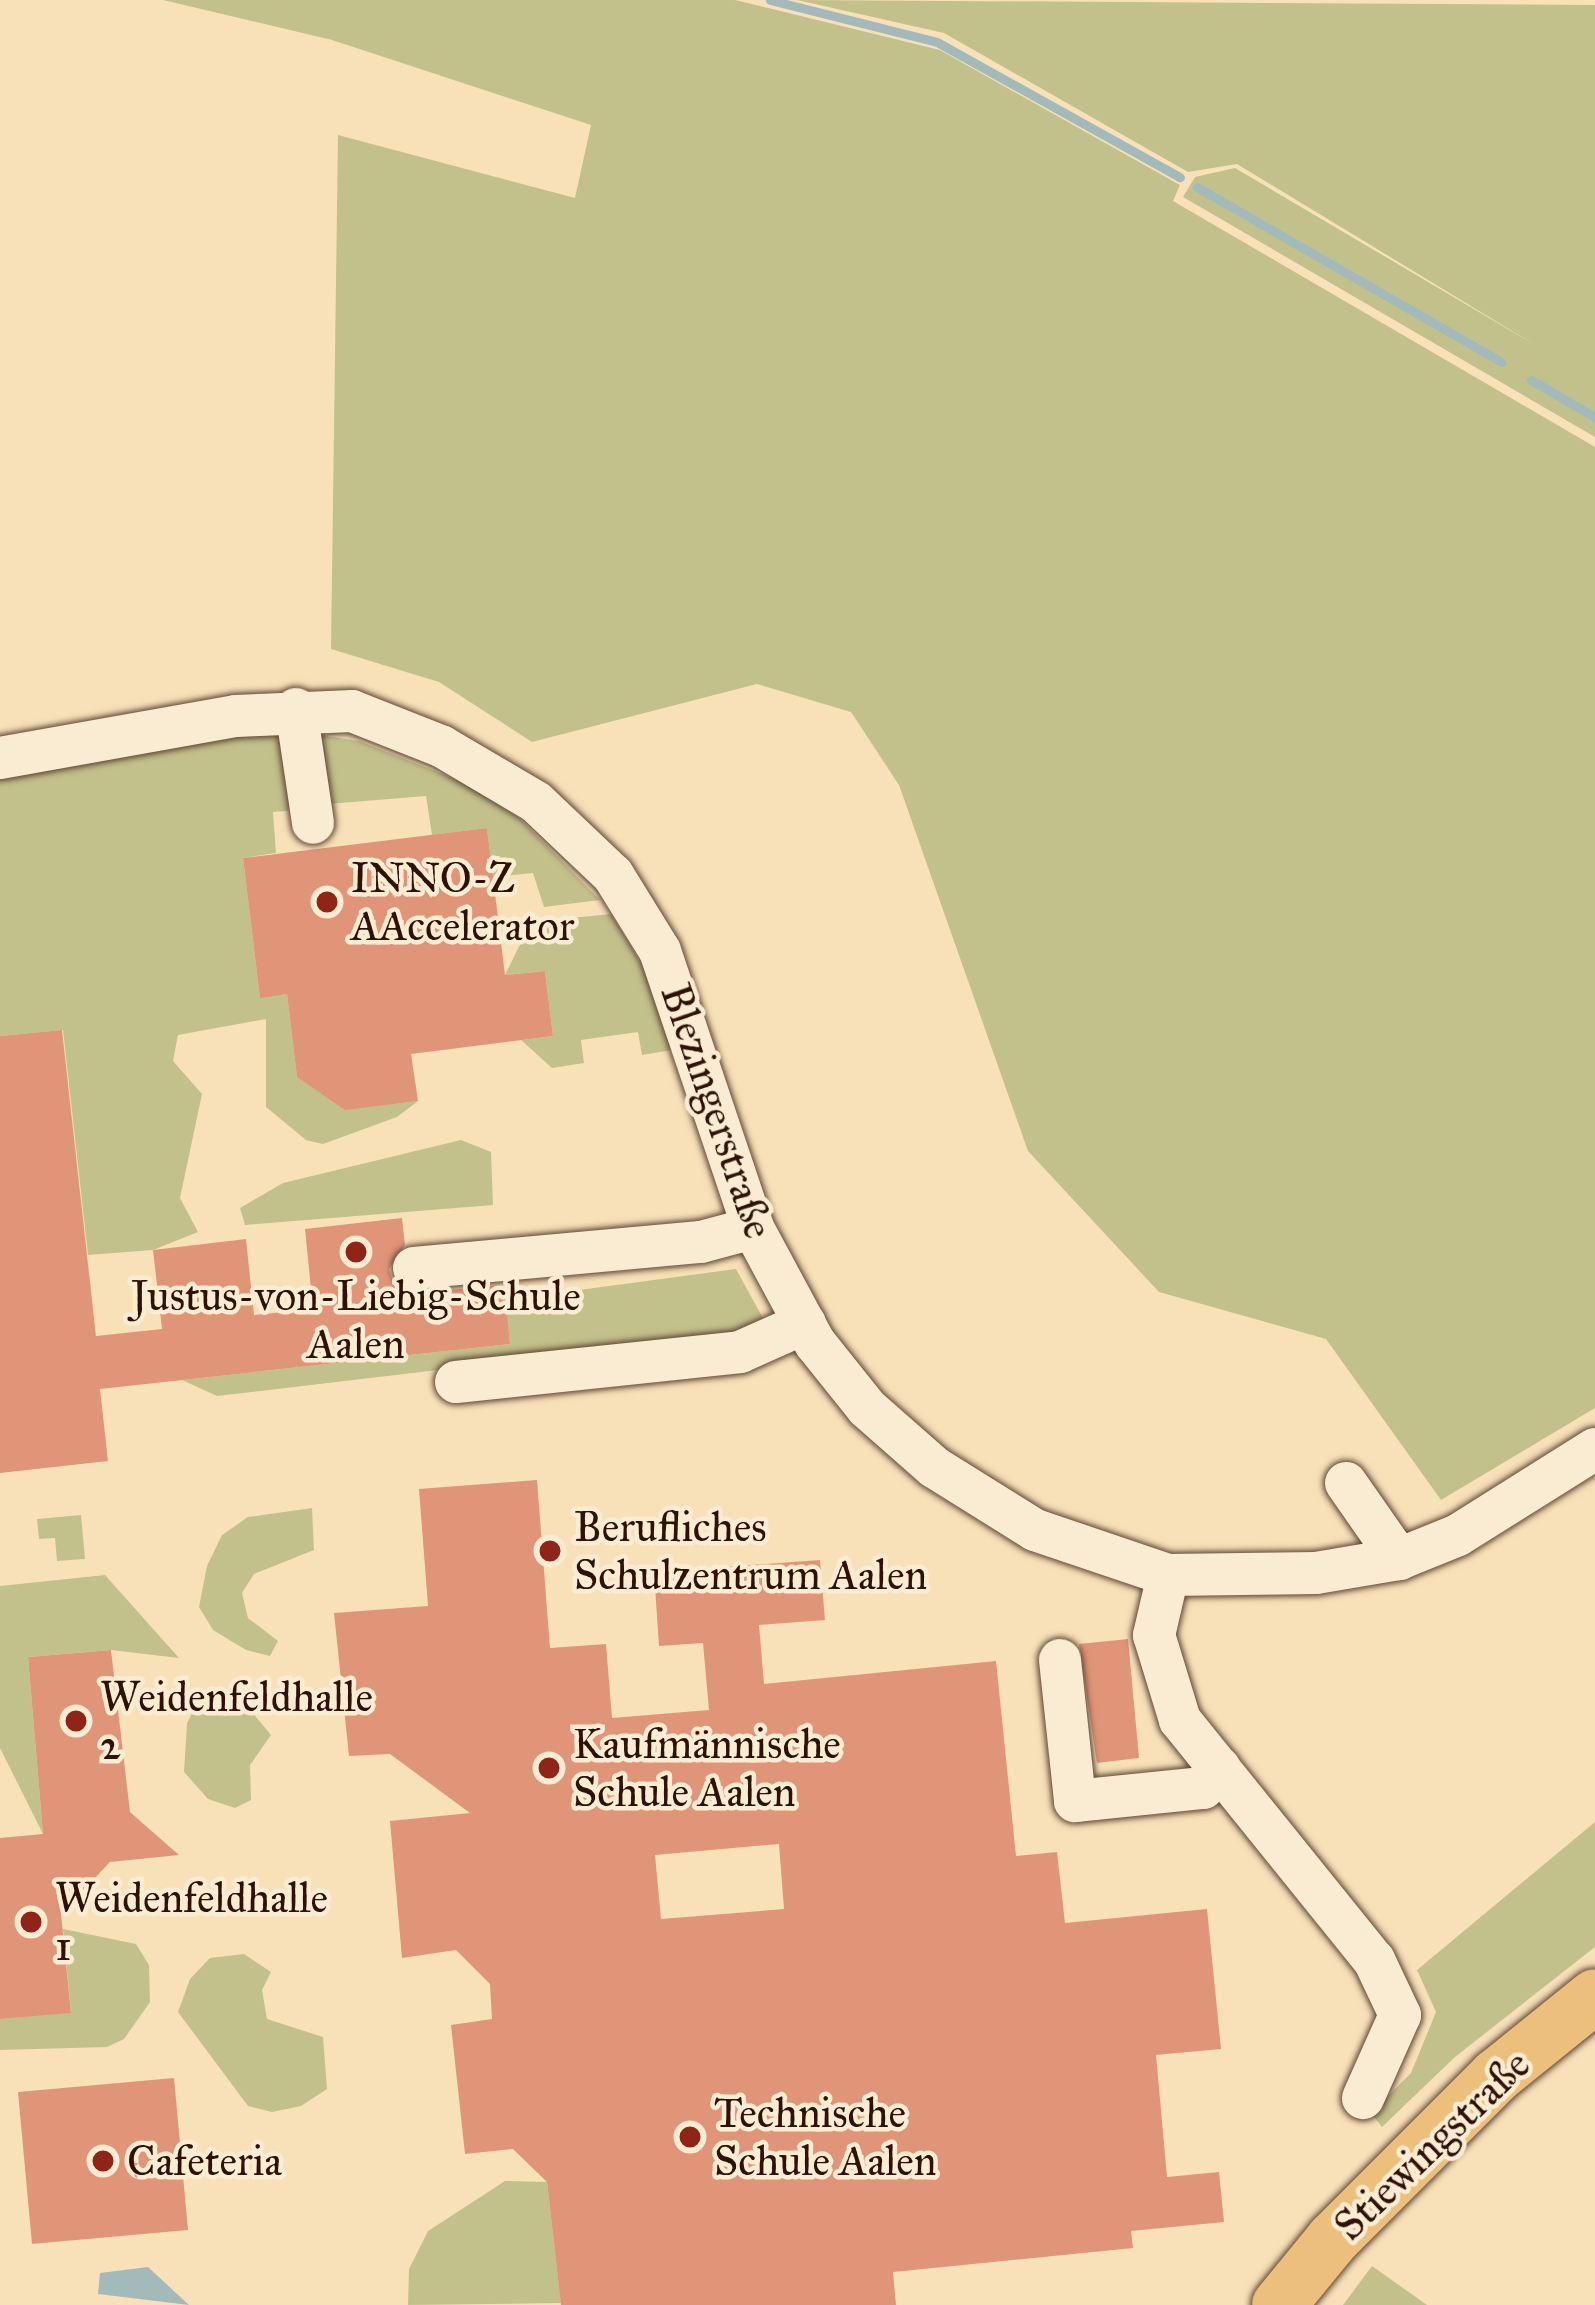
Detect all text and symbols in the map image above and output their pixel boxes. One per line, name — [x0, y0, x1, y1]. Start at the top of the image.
place label: INNO-Z AAccelerator — [351, 853, 574, 952]
marker: INNO-Z AAccelerator — [314, 889, 340, 915]
street label: Blezingerstraße — [650, 977, 784, 1245]
marker: Justus-von-Liebig-Schule Aalen — [343, 1239, 369, 1265]
place label: Justus-von-Liebig-Schule Aalen — [131, 1271, 581, 1370]
place label: Berufliches Schulzentrum Aalen — [574, 1502, 927, 1600]
marker: Berufliches Schulzentrum Aalen — [537, 1538, 563, 1564]
place label: Weidenfeldhalle 2 — [100, 1672, 373, 1770]
marker: Weidenfeldhalle 2 — [63, 1708, 89, 1734]
place label: Kaufmännische Schule Aalen — [573, 1719, 841, 1818]
marker: Kaufmännische Schule Aalen — [536, 1755, 562, 1781]
place label: Weidenfeldhalle 1 — [55, 1873, 328, 1972]
marker: Weidenfeldhalle 1 — [18, 1909, 44, 1935]
street label: Stiewingstraße — [1324, 2039, 1540, 2251]
place label: Technische Schule Aalen — [714, 2088, 937, 2186]
marker: Technische Schule Aalen — [677, 2124, 703, 2150]
place label: Cafeteria — [127, 2136, 282, 2186]
marker: Cafeteria — [90, 2148, 116, 2174]

